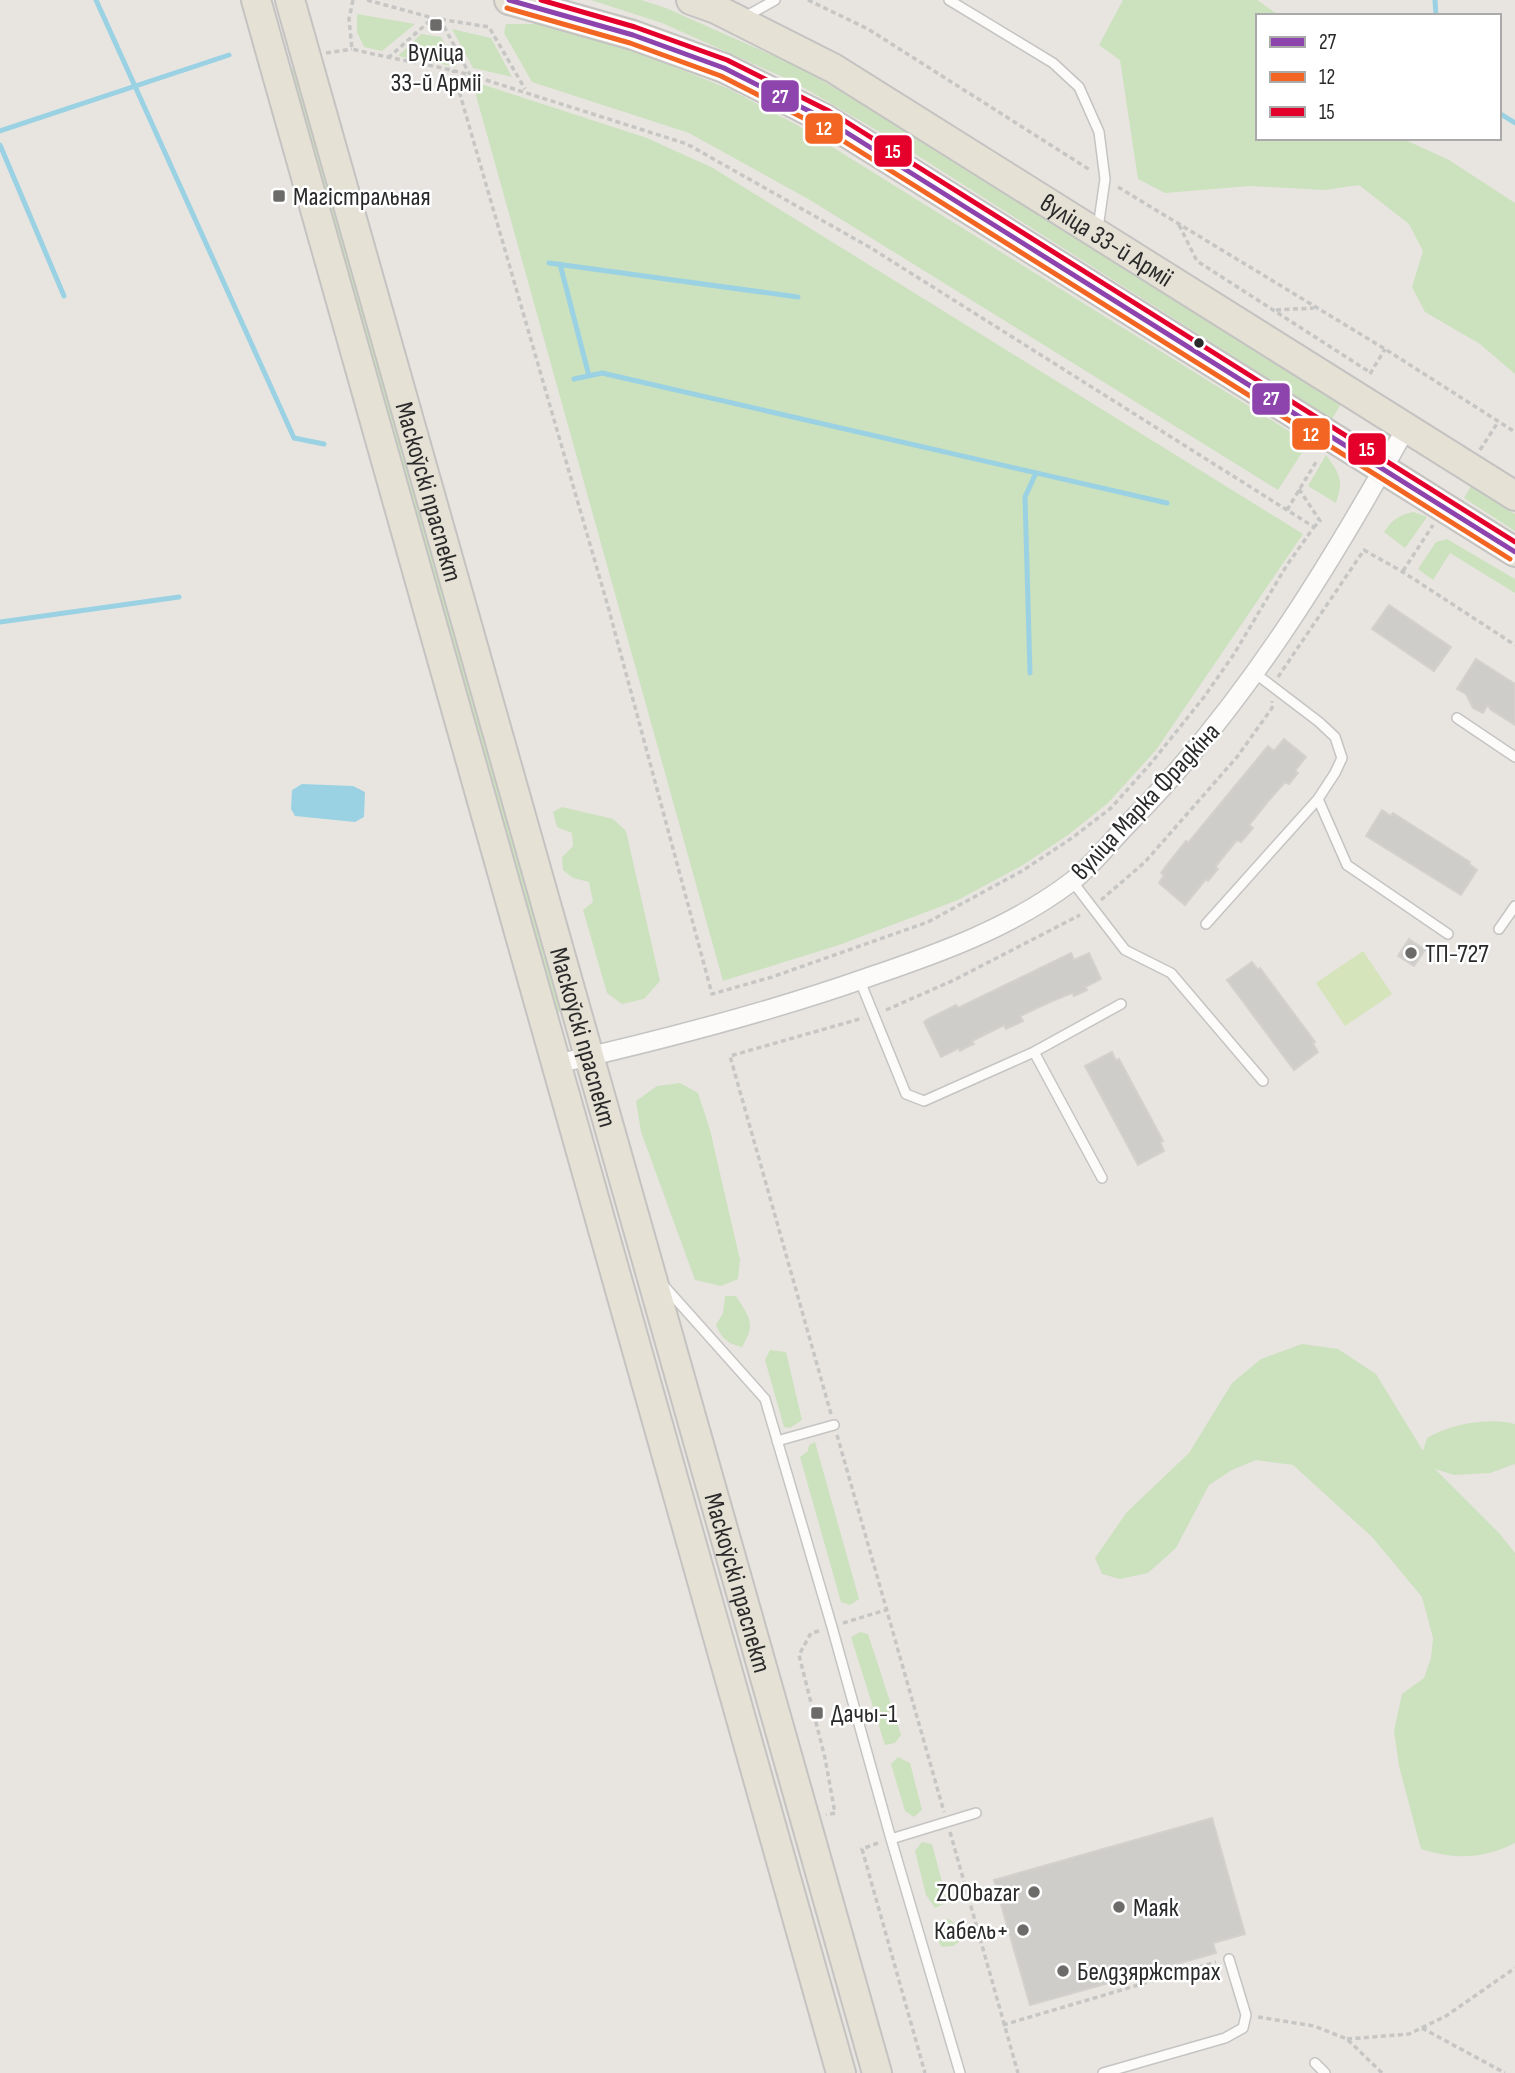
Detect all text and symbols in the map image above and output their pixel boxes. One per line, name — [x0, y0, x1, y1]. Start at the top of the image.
legend — [1256, 14, 1501, 140]
marker: Вуліца 33-й Арміі — [428, 17, 444, 33]
text: 27 — [1319, 30, 1337, 55]
place label: Вуліца 33-й Арміі — [390, 38, 482, 99]
text: 12 — [1319, 65, 1335, 90]
line badge: 27 — [760, 79, 800, 113]
text: 27 — [772, 86, 789, 109]
text: 15 — [1319, 100, 1335, 125]
line badge: 12 — [804, 112, 844, 145]
text: 12 — [816, 118, 832, 141]
line badge: 15 — [873, 134, 913, 168]
text: 15 — [885, 141, 901, 164]
place label: Магістральная — [293, 182, 431, 213]
marker: Магістральная — [271, 188, 287, 204]
street label: вуліца 33-й Арміі — [1034, 188, 1178, 294]
unlabelled marker — [1192, 336, 1206, 350]
line badge: 27 — [1251, 382, 1291, 416]
text: 27 — [1263, 388, 1280, 411]
street label: Маскоўскі праспект — [388, 399, 468, 585]
line badge: 12 — [1291, 417, 1331, 451]
text: 12 — [1303, 424, 1319, 447]
line badge: 15 — [1347, 432, 1387, 466]
text: 15 — [1359, 439, 1375, 462]
street label: вуліца Марка Фрадкіна — [1065, 717, 1227, 887]
place label: ТП-727 — [1425, 939, 1489, 970]
street label: Маскоўскі праспект — [542, 944, 622, 1131]
marker: ТП-727 — [1403, 945, 1419, 961]
street label: Маскоўскі праспект — [697, 1490, 777, 1677]
place label: Дачы-1 — [831, 1699, 897, 1730]
marker: Дачы-1 — [809, 1705, 825, 1721]
place label: ZOObazar — [936, 1878, 1021, 1909]
marker: ZOObazar — [1026, 1884, 1042, 1900]
place label: Маяк — [1133, 1893, 1179, 1924]
marker: Маяк — [1111, 1899, 1127, 1915]
place label: Кабель+ — [934, 1916, 1009, 1947]
marker: Кабель+ — [1015, 1922, 1031, 1938]
place label: Белдзяржстрах — [1077, 1957, 1221, 1988]
marker: Белдзяржстрах — [1055, 1963, 1071, 1979]

